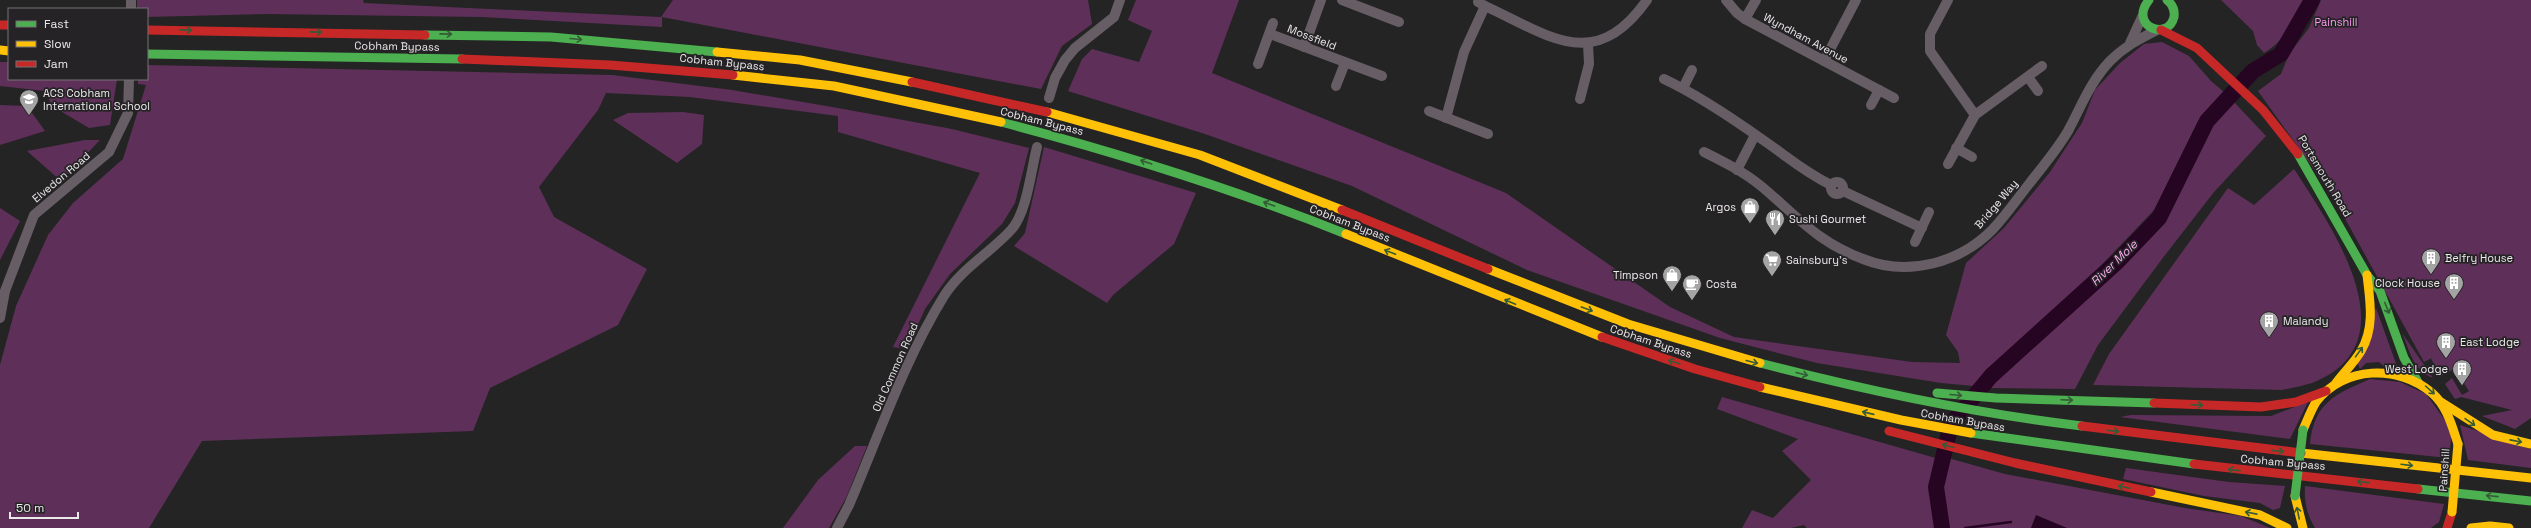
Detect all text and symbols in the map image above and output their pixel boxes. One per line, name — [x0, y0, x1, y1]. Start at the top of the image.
legend — [8, 8, 148, 80]
street label: Wyndham Avenue — [1761, 10, 1851, 66]
park label: Painshill — [2315, 15, 2357, 29]
text: Fast — [44, 16, 69, 32]
street label: Mossfield — [1286, 21, 1338, 53]
one-way arrow — [179, 26, 192, 34]
one-way arrow — [309, 28, 322, 36]
one-way arrow — [439, 30, 452, 38]
one-way arrow — [569, 35, 582, 42]
text: Slow — [44, 36, 71, 52]
street label: Cobham Bypass — [354, 38, 440, 54]
street label: Cobham Bypass — [679, 51, 765, 73]
text: Jam — [44, 56, 68, 72]
place label: ACS Cobham International School — [43, 86, 150, 113]
school or university icon: ACS Cobham International School — [18, 88, 40, 116]
street label: Cobham Bypass — [999, 104, 1085, 138]
street label: Portsmouth Road — [2295, 133, 2355, 219]
street label: Elvedon Road — [29, 149, 93, 205]
one-way arrow — [1141, 157, 1153, 165]
street label: Bridge Way — [1971, 177, 2021, 231]
shop icon: Argos — [1739, 196, 1761, 224]
one-way arrow — [1263, 200, 1275, 208]
place label: Argos — [1705, 200, 1736, 214]
street label: Cobham Bypass — [1308, 201, 1392, 245]
restaurant icon: Sushi Gourmet — [1764, 208, 1786, 236]
place label: Sushi Gourmet — [1789, 212, 1866, 226]
water label: River Mole — [2087, 236, 2142, 289]
one-way arrow — [1385, 247, 1397, 255]
building icon: Belfry House — [2420, 247, 2442, 275]
supermarket icon: Sainsbury's — [1761, 249, 1783, 277]
place label: Belfry House — [2445, 251, 2513, 265]
place label: Sainsbury's — [1786, 253, 1848, 267]
shop icon: Timpson — [1661, 264, 1683, 292]
place label: Timpson — [1613, 268, 1658, 282]
building icon: Clock House — [2443, 272, 2465, 300]
cafe icon: Costa — [1681, 273, 1703, 301]
place label: Clock House — [2375, 276, 2440, 290]
place label: Costa — [1706, 277, 1738, 291]
one-way arrow — [1504, 297, 1516, 305]
one-way arrow — [2384, 302, 2392, 314]
one-way arrow — [1580, 305, 1592, 313]
building icon: Malandy — [2258, 310, 2280, 338]
place label: Malandy — [2283, 314, 2328, 328]
street label: Old Common Road — [869, 320, 921, 414]
street label: Cobham Bypass — [1608, 321, 1694, 361]
building icon: East Lodge — [2435, 331, 2457, 359]
place label: East Lodge — [2460, 335, 2519, 349]
one-way arrow — [2355, 347, 2364, 358]
one-way arrow — [1668, 358, 1681, 365]
one-way arrow — [1745, 358, 1758, 366]
building icon: West Lodge — [2451, 358, 2473, 386]
place label: West Lodge — [2385, 362, 2448, 376]
one-way arrow — [1795, 371, 1808, 378]
one-way arrow — [2425, 386, 2436, 395]
one-way arrow — [1949, 391, 1962, 399]
one-way arrow — [2060, 397, 2073, 404]
one-way arrow — [2190, 401, 2203, 409]
street label: Cobham Bypass — [1920, 406, 2006, 434]
one-way arrow — [1862, 409, 1875, 417]
one-way arrow — [2464, 418, 2475, 426]
one-way arrow — [2106, 427, 2119, 435]
one-way arrow — [2509, 437, 2522, 445]
one-way arrow — [1942, 441, 1955, 449]
one-way arrow — [2271, 447, 2284, 454]
street label: Painshill — [2436, 448, 2452, 492]
street label: Cobham Bypass — [2240, 451, 2326, 473]
one-way arrow — [2400, 461, 2413, 469]
one-way arrow — [2228, 466, 2241, 473]
one-way arrow — [2357, 478, 2370, 486]
one-way arrow — [2118, 483, 2131, 491]
one-way arrow — [2486, 492, 2499, 500]
scale bar — [10, 494, 78, 520]
text: 50 m — [16, 500, 44, 516]
one-way arrow — [2293, 506, 2301, 519]
one-way arrow — [2245, 509, 2258, 517]

